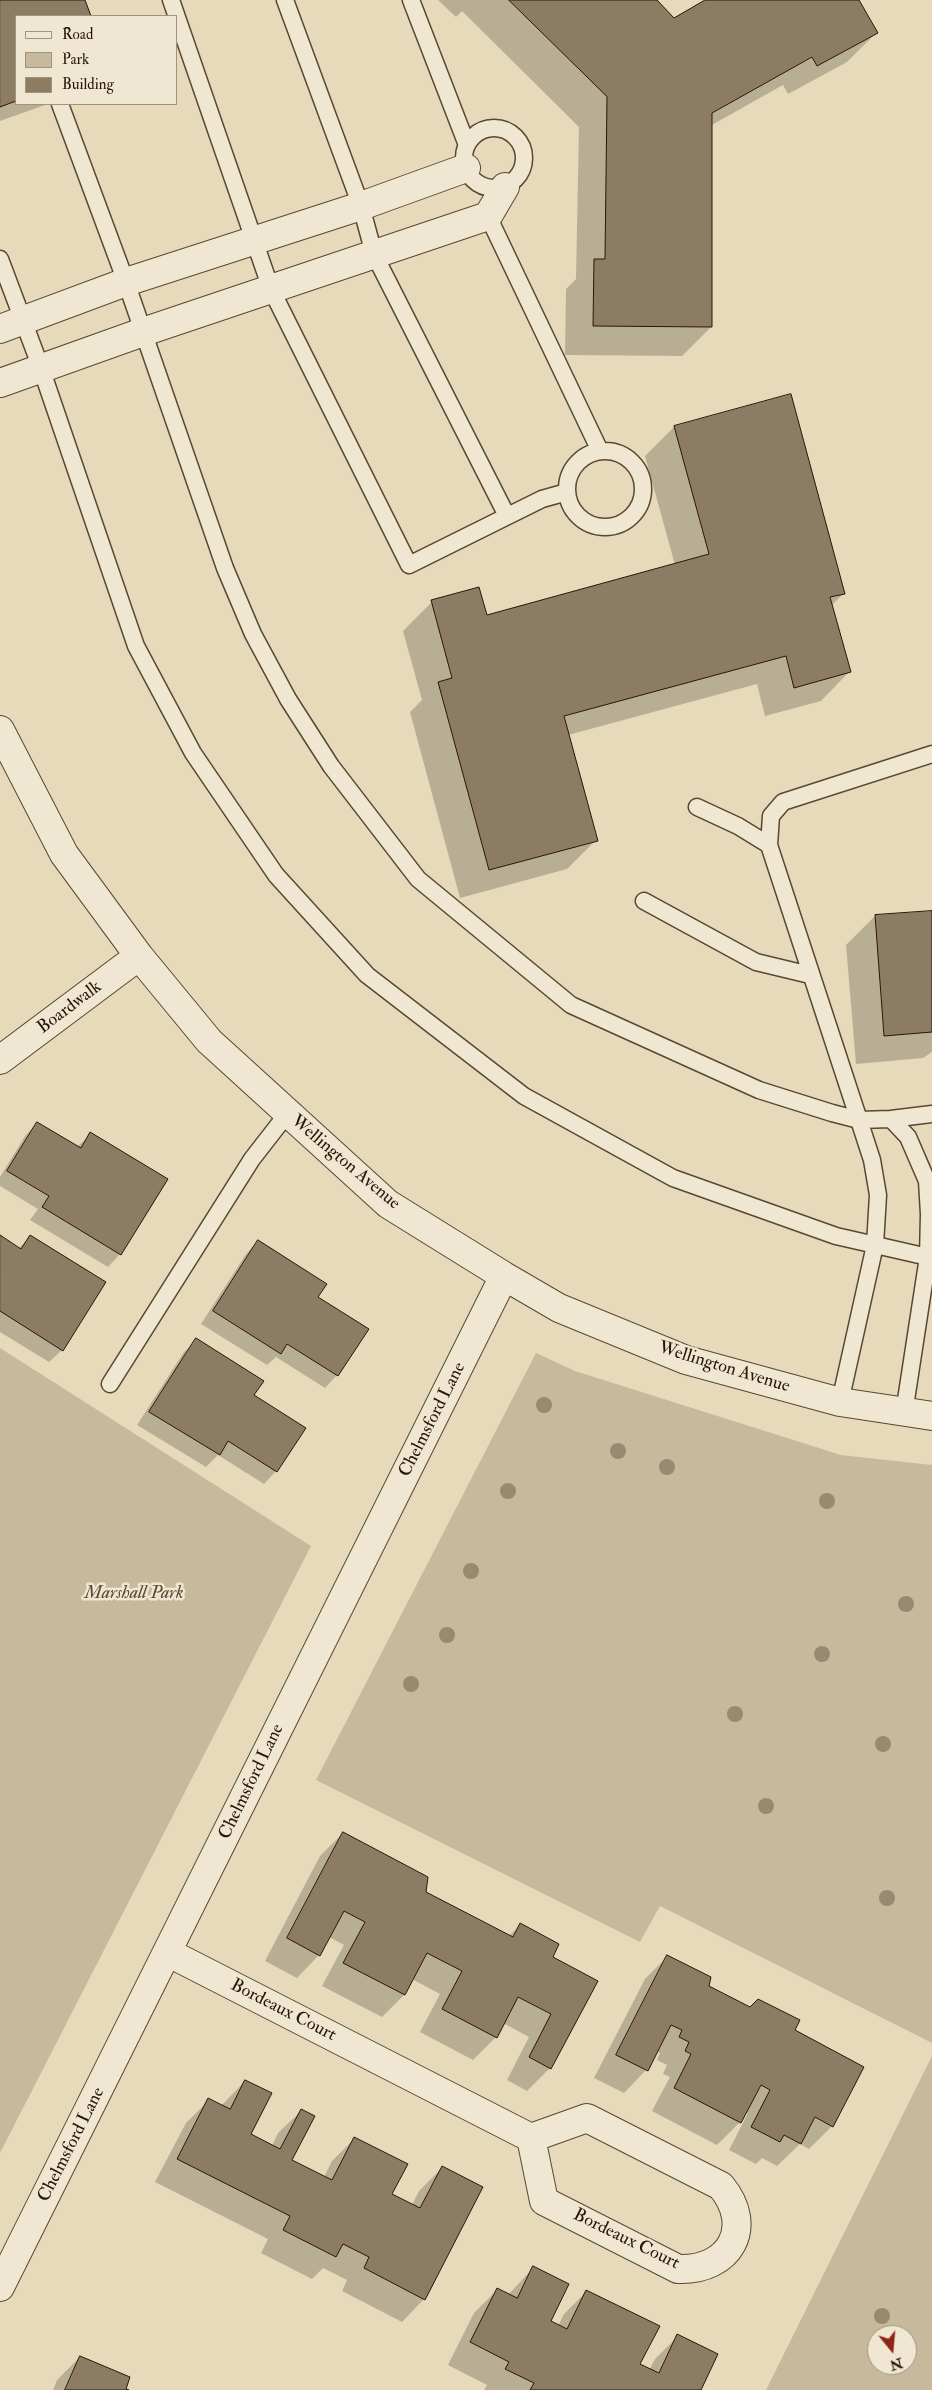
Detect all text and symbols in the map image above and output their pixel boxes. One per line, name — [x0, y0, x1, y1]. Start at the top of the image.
legend — [15, 15, 178, 105]
text: Road — [62, 25, 93, 44]
text: Park — [62, 50, 89, 69]
text: Building — [62, 75, 114, 94]
street label: Boardwalk — [34, 977, 106, 1039]
street label: Wellington Avenue — [286, 1111, 404, 1215]
street label: Wellington Avenue — [656, 1338, 792, 1398]
street label: Chelmsford Lane — [395, 1359, 471, 1481]
park label: Marshall Park — [84, 1583, 184, 1605]
street label: Chelmsford Lane — [215, 1721, 289, 1843]
street label: Bordeaux Court — [227, 1975, 339, 2047]
street label: Chelmsford Lane — [34, 2084, 110, 2206]
street label: Bordeaux Court — [569, 2205, 683, 2275]
north arrow — [867, 2325, 917, 2375]
text: N — [888, 2354, 905, 2374]

